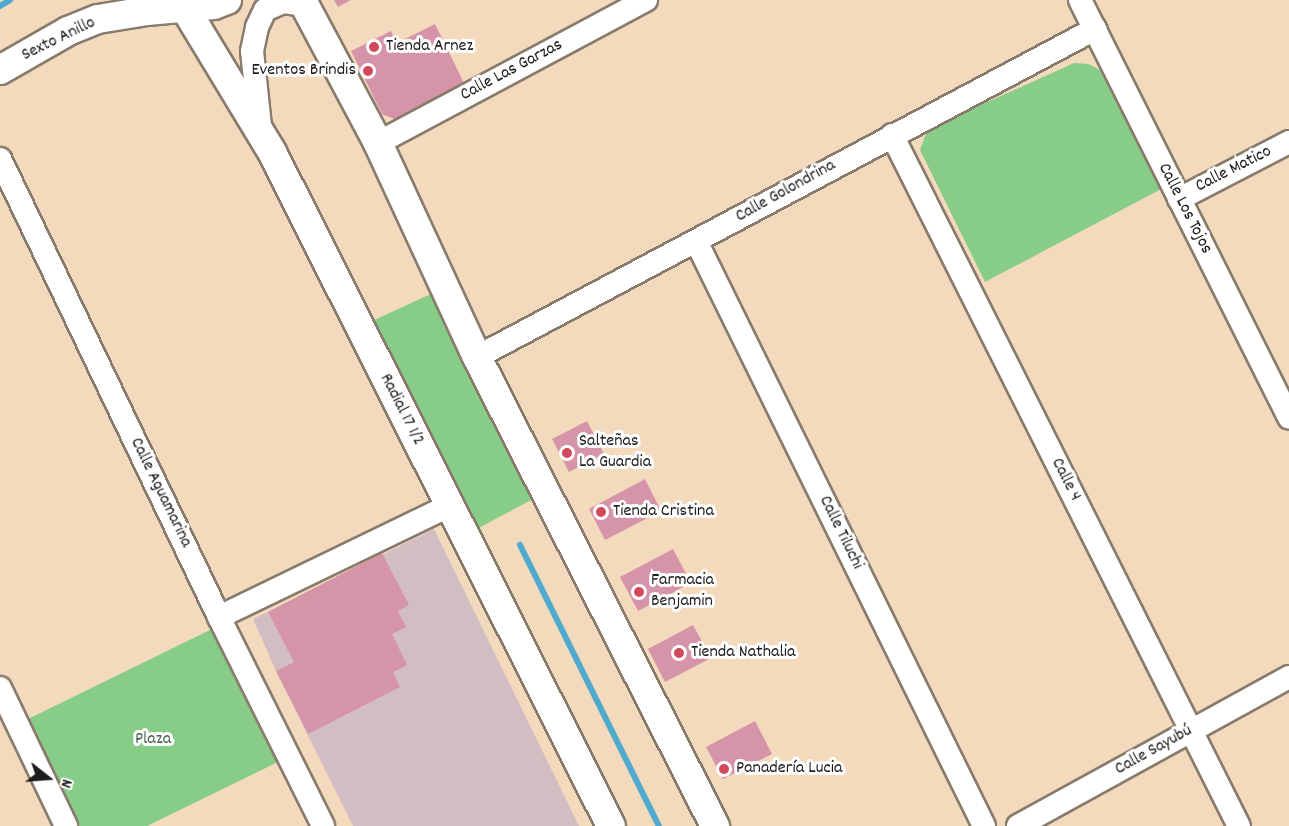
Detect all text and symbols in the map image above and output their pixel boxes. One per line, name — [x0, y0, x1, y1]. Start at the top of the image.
street label: Sexto Anillo — [19, 13, 99, 67]
street label: Calle Las Garzas — [457, 35, 567, 107]
place label: Tienda Arnez — [386, 36, 473, 58]
marker: Tienda Arnez — [367, 40, 381, 54]
place label: Eventos Brindis — [252, 60, 356, 82]
marker: Eventos Brindis — [361, 64, 375, 78]
street label: Calle Matico — [1193, 142, 1275, 198]
street label: Calle Golondrina — [732, 156, 840, 228]
street label: Calle Los Tojos — [1152, 160, 1216, 258]
street label: Radial 17 1/2 — [374, 370, 428, 450]
place label: Salteñas La Guardia — [579, 432, 651, 474]
street label: Calle Aguamarina — [124, 435, 196, 551]
marker: Salteñas La Guardia — [560, 446, 574, 460]
street label: Calle 4 — [1045, 455, 1085, 505]
street label: Calle Tiluchi — [813, 493, 867, 573]
place label: Tienda Cristina — [613, 501, 714, 523]
marker: Tienda Cristina — [594, 505, 608, 519]
place label: Farmacia Benjamin — [651, 571, 714, 614]
marker: Farmacia Benjamin — [632, 585, 646, 599]
place label: Tienda Nathalia — [691, 642, 795, 664]
marker: Tienda Nathalia — [672, 646, 686, 660]
street label: Calle Sayubú — [1112, 721, 1196, 781]
park label: Plaza — [135, 729, 171, 751]
north arrow — [18, 748, 78, 808]
place label: Panadería Lucia — [736, 758, 842, 780]
marker: Panadería Lucia — [717, 762, 731, 776]
text: N — [54, 776, 78, 791]

